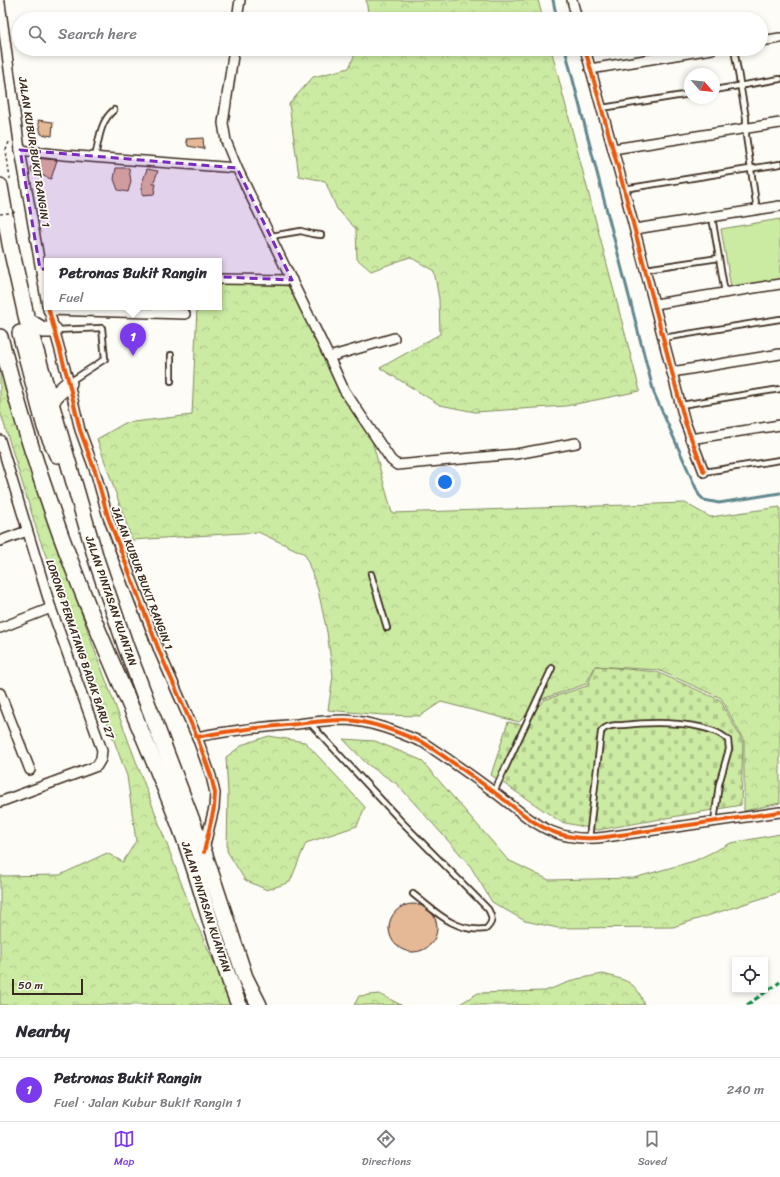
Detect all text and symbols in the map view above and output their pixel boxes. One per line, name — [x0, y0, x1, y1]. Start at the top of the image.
search box — [12, 12, 768, 56]
text: Search here — [58, 21, 137, 47]
icon: search — [26, 23, 48, 45]
north arrow — [684, 68, 720, 104]
street label: JALAN KUBUR BUKIT RANGIN 1 — [13, 74, 55, 229]
popup — [44, 258, 222, 310]
text: Petronas Bukit Rangin — [59, 260, 207, 286]
text: Fuel — [59, 286, 84, 309]
pin: 1 — [120, 323, 146, 356]
your location — [435, 472, 455, 492]
street label: JALAN KUBUR BUKIT RANGIN 1 — [105, 503, 178, 653]
street label: JALAN PINTASAN KUANTAN — [79, 532, 142, 669]
street label: LORONG PERMATANG BADAK BARU 27 — [40, 557, 120, 742]
street label: JALAN PINTASAN KUANTAN — [176, 838, 236, 975]
map controls — [732, 957, 768, 993]
button: locate — [732, 957, 768, 993]
text: 50 m — [18, 976, 43, 995]
scale bar — [12, 977, 83, 996]
text: Nearby — [16, 1016, 70, 1046]
text: Petronas Bukit Rangin — [54, 1065, 202, 1091]
text: 1 — [26, 1078, 32, 1101]
text: 240 m — [727, 1078, 764, 1101]
text: Fuel · Jalan Kubur Bukit Rangin 1 — [54, 1091, 241, 1114]
tab: Map — [113, 1128, 135, 1171]
tab: Directions — [362, 1128, 411, 1171]
tab: Saved — [638, 1128, 667, 1171]

